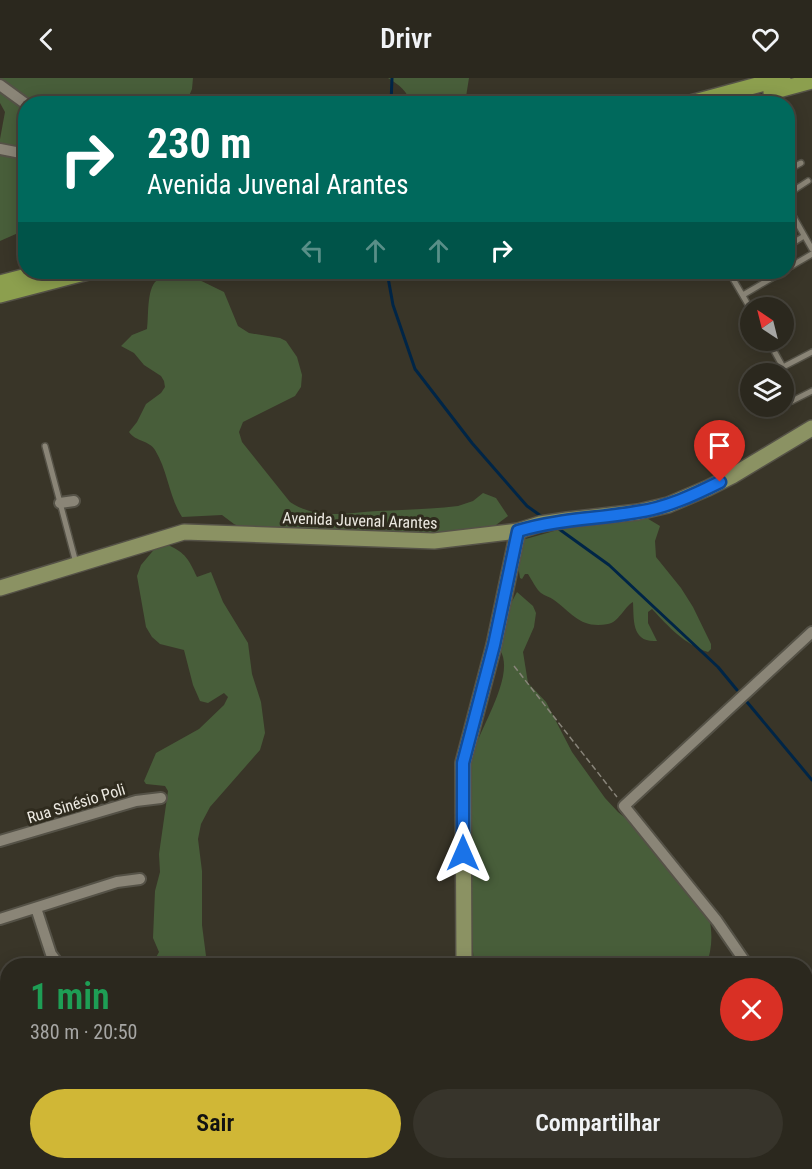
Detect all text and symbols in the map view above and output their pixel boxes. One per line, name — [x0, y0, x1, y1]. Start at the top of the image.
icon: back — [30, 23, 63, 56]
text: Drivr — [380, 23, 432, 55]
icon: heart — [749, 23, 782, 56]
text: 230 m — [147, 119, 252, 168]
icon: right — [48, 120, 126, 198]
text: Avenida Juvenal Arantes — [147, 169, 409, 201]
icon: left — [296, 234, 329, 267]
icon: ahead — [359, 234, 392, 267]
icon: ahead — [422, 234, 455, 267]
icon: right — [485, 234, 518, 267]
north arrow — [740, 297, 794, 351]
map controls — [740, 297, 794, 417]
button: layers — [740, 363, 794, 417]
pin — [694, 420, 745, 482]
icon: arrive — [703, 429, 736, 462]
street label: Avenida Juvenal Arantes — [282, 508, 438, 533]
street label: Rua Sinésio Poli — [25, 780, 128, 827]
position arrow — [431, 821, 495, 885]
text: 1 min — [30, 976, 110, 1018]
button: close — [720, 978, 783, 1041]
text: 380 m · 20:50 — [30, 1020, 137, 1044]
button: Sair — [30, 1089, 401, 1158]
button: Compartilhar — [413, 1089, 783, 1158]

